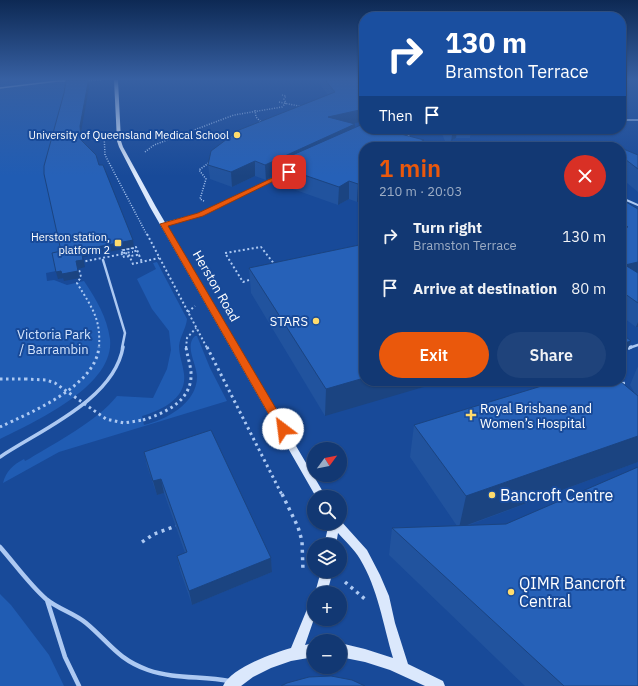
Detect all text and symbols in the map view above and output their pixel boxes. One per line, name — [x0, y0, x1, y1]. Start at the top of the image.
text: 130 m — [445, 24, 527, 61]
icon: right — [379, 28, 431, 80]
text: Bramston Terrace — [445, 60, 589, 83]
icon: arrive — [421, 104, 443, 126]
text: Then — [379, 106, 413, 125]
place label: University of Queensland Medical School — [28, 128, 229, 142]
marker: University of Queensland Medical School — [232, 130, 242, 140]
text: 1 min — [379, 152, 441, 184]
pin — [272, 155, 306, 189]
button: close — [564, 155, 606, 197]
icon: arrive — [278, 161, 300, 183]
text: 210 m · 20:03 — [379, 183, 462, 200]
text: Turn right — [413, 218, 482, 237]
icon: right — [379, 225, 401, 247]
text: 130 m — [562, 227, 606, 246]
place label: Herston station, platform 2 — [31, 230, 110, 257]
text: Bramston Terrace — [413, 237, 517, 254]
marker: Herston station, platform 2 — [113, 238, 123, 248]
street label: Herston Road — [189, 247, 243, 325]
icon: arrive — [379, 277, 401, 299]
text: Arrive at destination — [413, 279, 557, 298]
text: 80 m — [571, 279, 606, 298]
place label: STARS — [270, 313, 308, 330]
marker: STARS — [311, 316, 321, 326]
park label: Victoria Park / Barrambin — [17, 326, 91, 358]
button: Exit — [379, 332, 489, 378]
button: Share — [497, 332, 606, 378]
place label: Royal Brisbane and Women’s Hospital — [480, 400, 592, 432]
position arrow — [262, 408, 304, 450]
marker: Royal Brisbane and Women’s Hospital — [465, 409, 477, 421]
north arrow — [307, 442, 347, 482]
map controls — [307, 442, 347, 674]
place label: Bancroft Centre — [500, 485, 614, 505]
button: search — [307, 490, 347, 530]
marker: Bancroft Centre — [487, 490, 497, 500]
button: layers — [307, 538, 347, 578]
place label: QIMR Bancroft Central — [519, 573, 625, 611]
button: + — [307, 586, 347, 626]
marker: QIMR Bancroft Central — [506, 587, 516, 597]
button: − — [307, 634, 347, 674]

